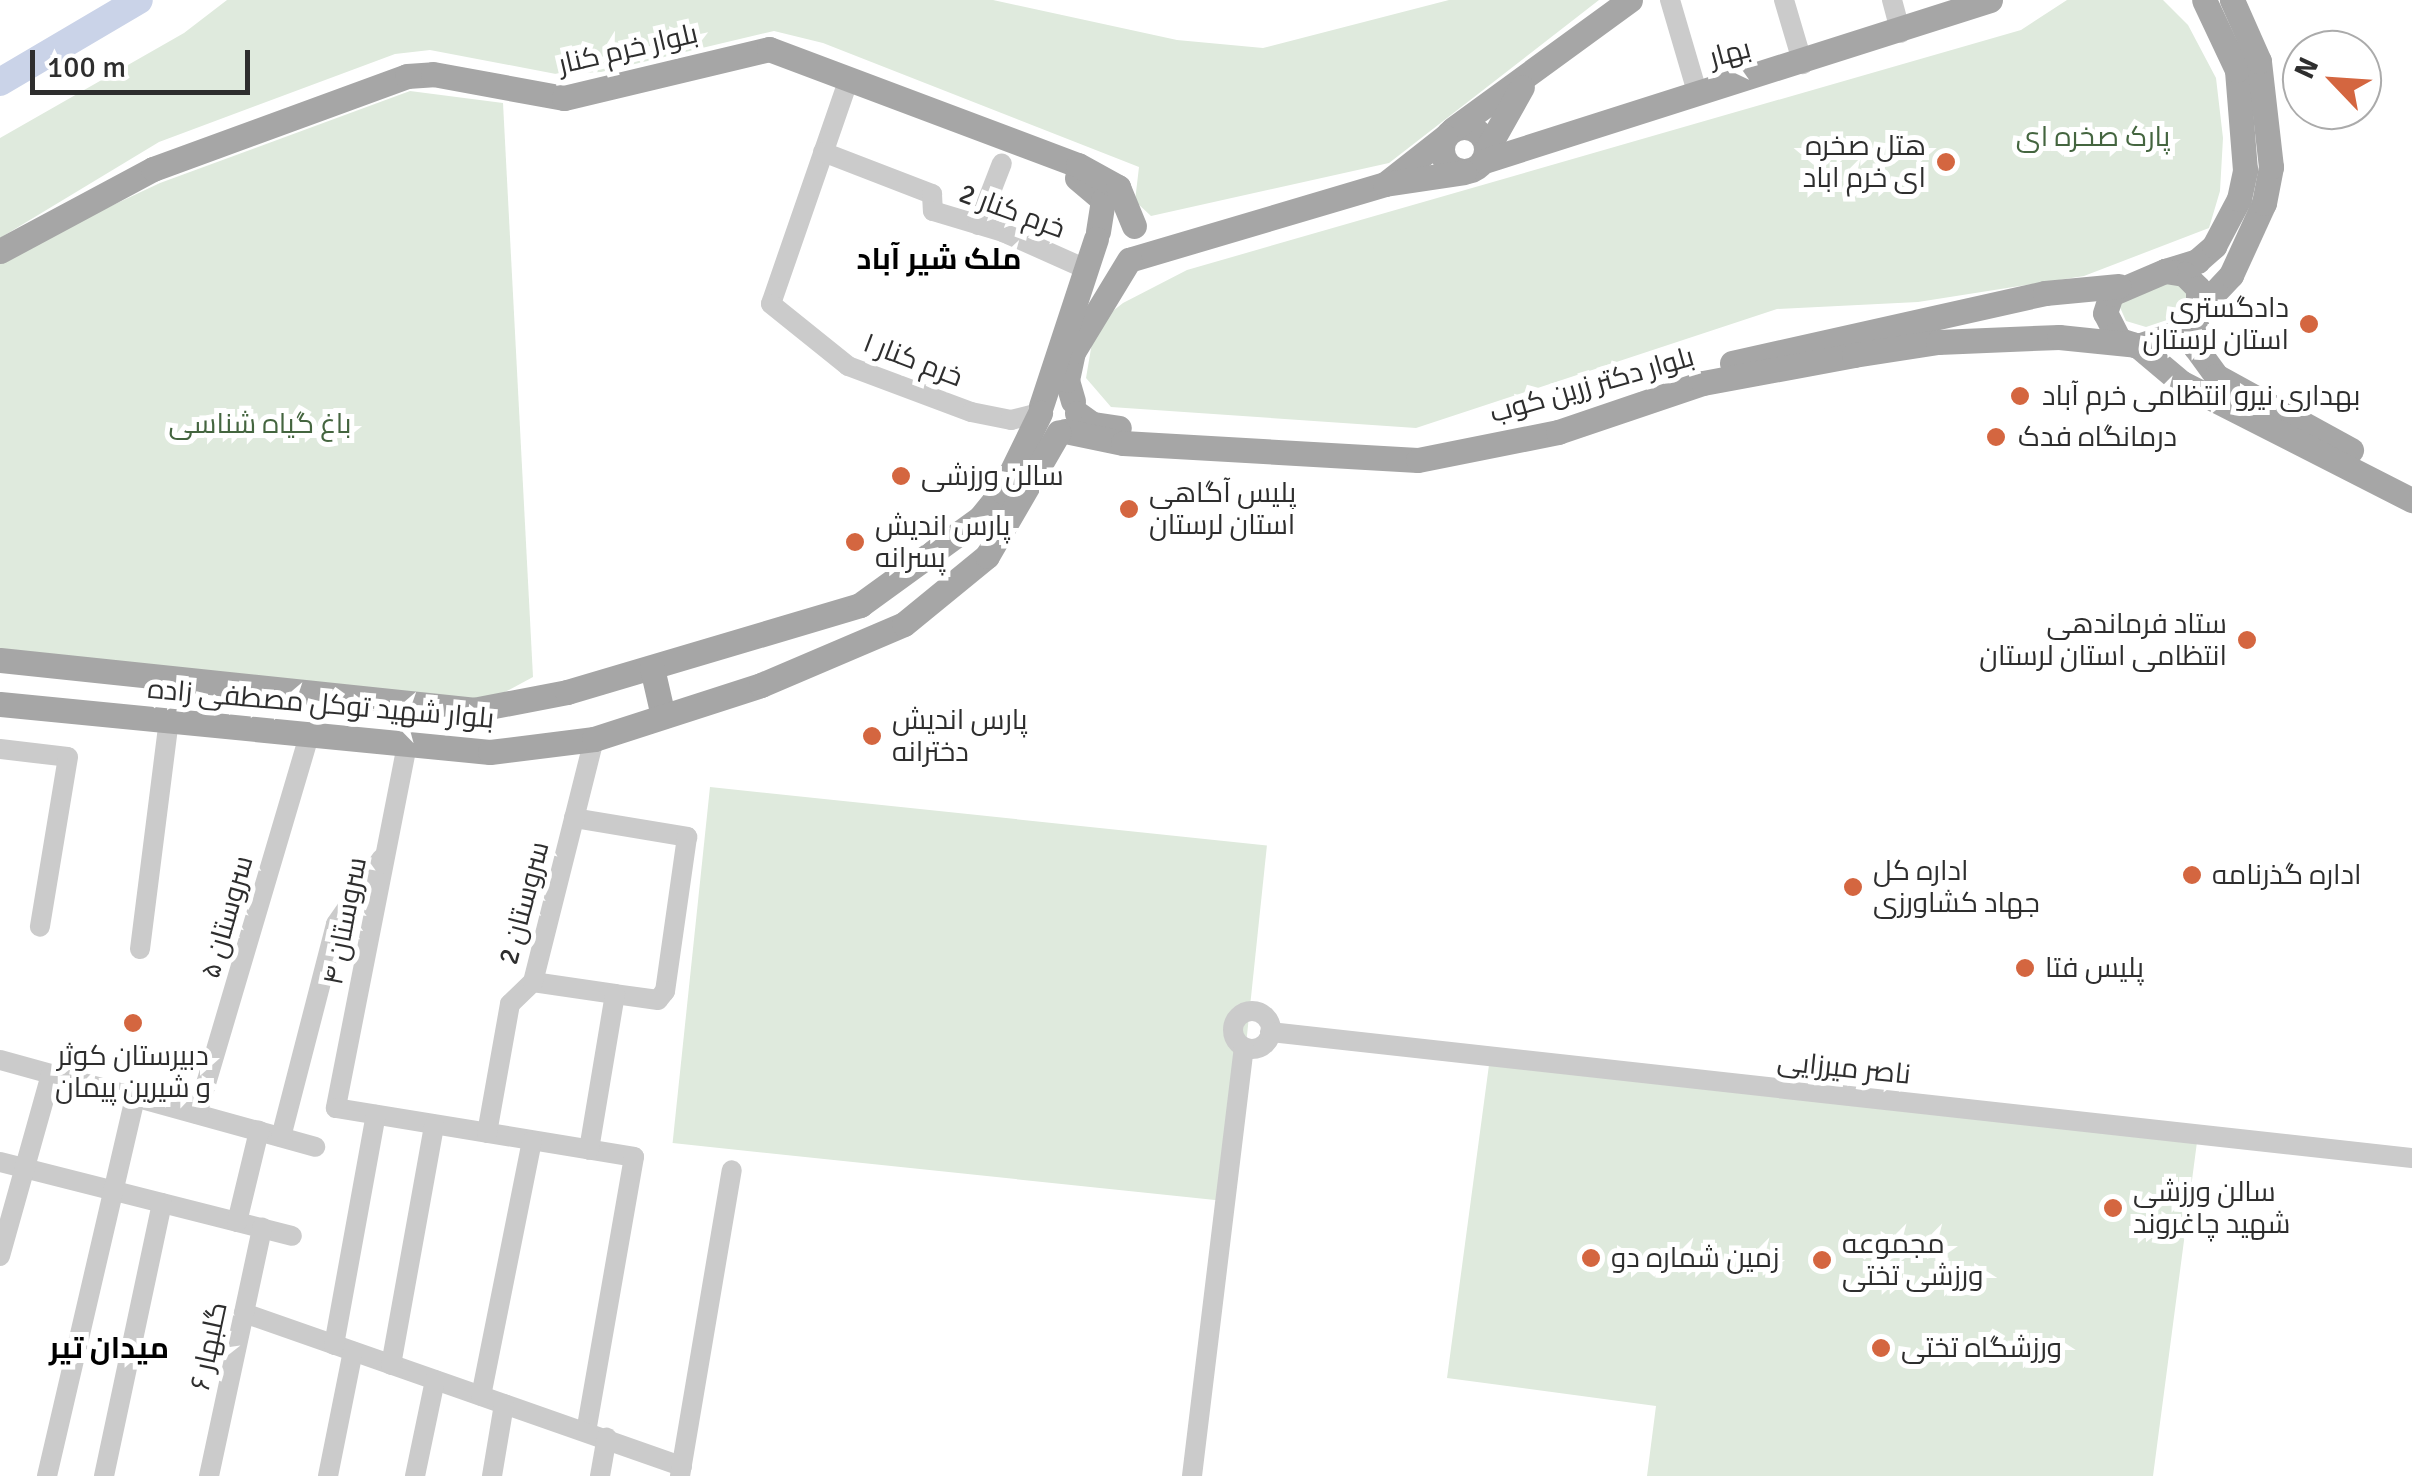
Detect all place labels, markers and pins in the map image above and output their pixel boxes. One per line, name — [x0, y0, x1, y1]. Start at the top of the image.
place label: هتل صخره ای خرم اباد — [1803, 129, 1926, 195]
marker: هتل صخره ای خرم اباد — [1935, 151, 1957, 173]
place label: دادگستری استان لرستان — [2143, 291, 2289, 357]
marker: دادگستری استان لرستان — [2298, 313, 2320, 335]
place label: بهداری نیرو انتظامی خرم آباد — [2042, 379, 2360, 413]
marker: بهداری نیرو انتظامی خرم آباد — [2007, 383, 2033, 409]
place label: درمانگاه فدک — [2018, 420, 2177, 454]
marker: درمانگاه فدک — [1983, 424, 2009, 450]
place label: سالن ورزشی — [921, 459, 1064, 493]
marker: سالن ورزشی — [890, 465, 912, 487]
place label: پلیس آگاهی استان لرستان — [1149, 476, 1296, 542]
marker: پلیس آگاهی استان لرستان — [1118, 498, 1140, 520]
place label: پارس اندیش پسرانه — [875, 509, 1011, 575]
marker: پارس اندیش پسرانه — [844, 531, 866, 553]
place label: ستاد فرماندهی انتظامی استان لرستان — [1979, 607, 2227, 673]
marker: ستاد فرماندهی انتظامی استان لرستان — [2236, 629, 2258, 651]
place label: پارس اندیش دخترانه — [892, 703, 1028, 769]
marker: پارس اندیش دخترانه — [861, 725, 883, 747]
place label: اداره کل جهاد کشاورزی — [1873, 854, 2040, 920]
place label: اداره گذرنامه — [2212, 858, 2362, 892]
marker: اداره گذرنامه — [2181, 864, 2203, 886]
marker: اداره کل جهاد کشاورزی — [1842, 876, 1864, 898]
place label: پلیس فتا — [2045, 951, 2144, 985]
marker: پلیس فتا — [2014, 957, 2036, 979]
marker: دبیرستان کوثر و شیرین پیمان — [122, 1012, 144, 1034]
place label: دبیرستان کوثر و شیرین پیمان — [55, 1039, 211, 1105]
place label: سالن ورزشی شهید چاغروند — [2133, 1175, 2290, 1241]
marker: سالن ورزشی شهید چاغروند — [2102, 1197, 2124, 1219]
place label: مجموعه ورزشی تختی — [1842, 1227, 1983, 1293]
place label: زمین شماره دو — [1611, 1241, 1779, 1275]
marker: زمین شماره دو — [1580, 1247, 1602, 1269]
marker: مجموعه ورزشی تختی — [1811, 1249, 1833, 1271]
place label: ورزشگاه تختی — [1901, 1331, 2062, 1365]
marker: ورزشگاه تختی — [1870, 1337, 1892, 1359]

